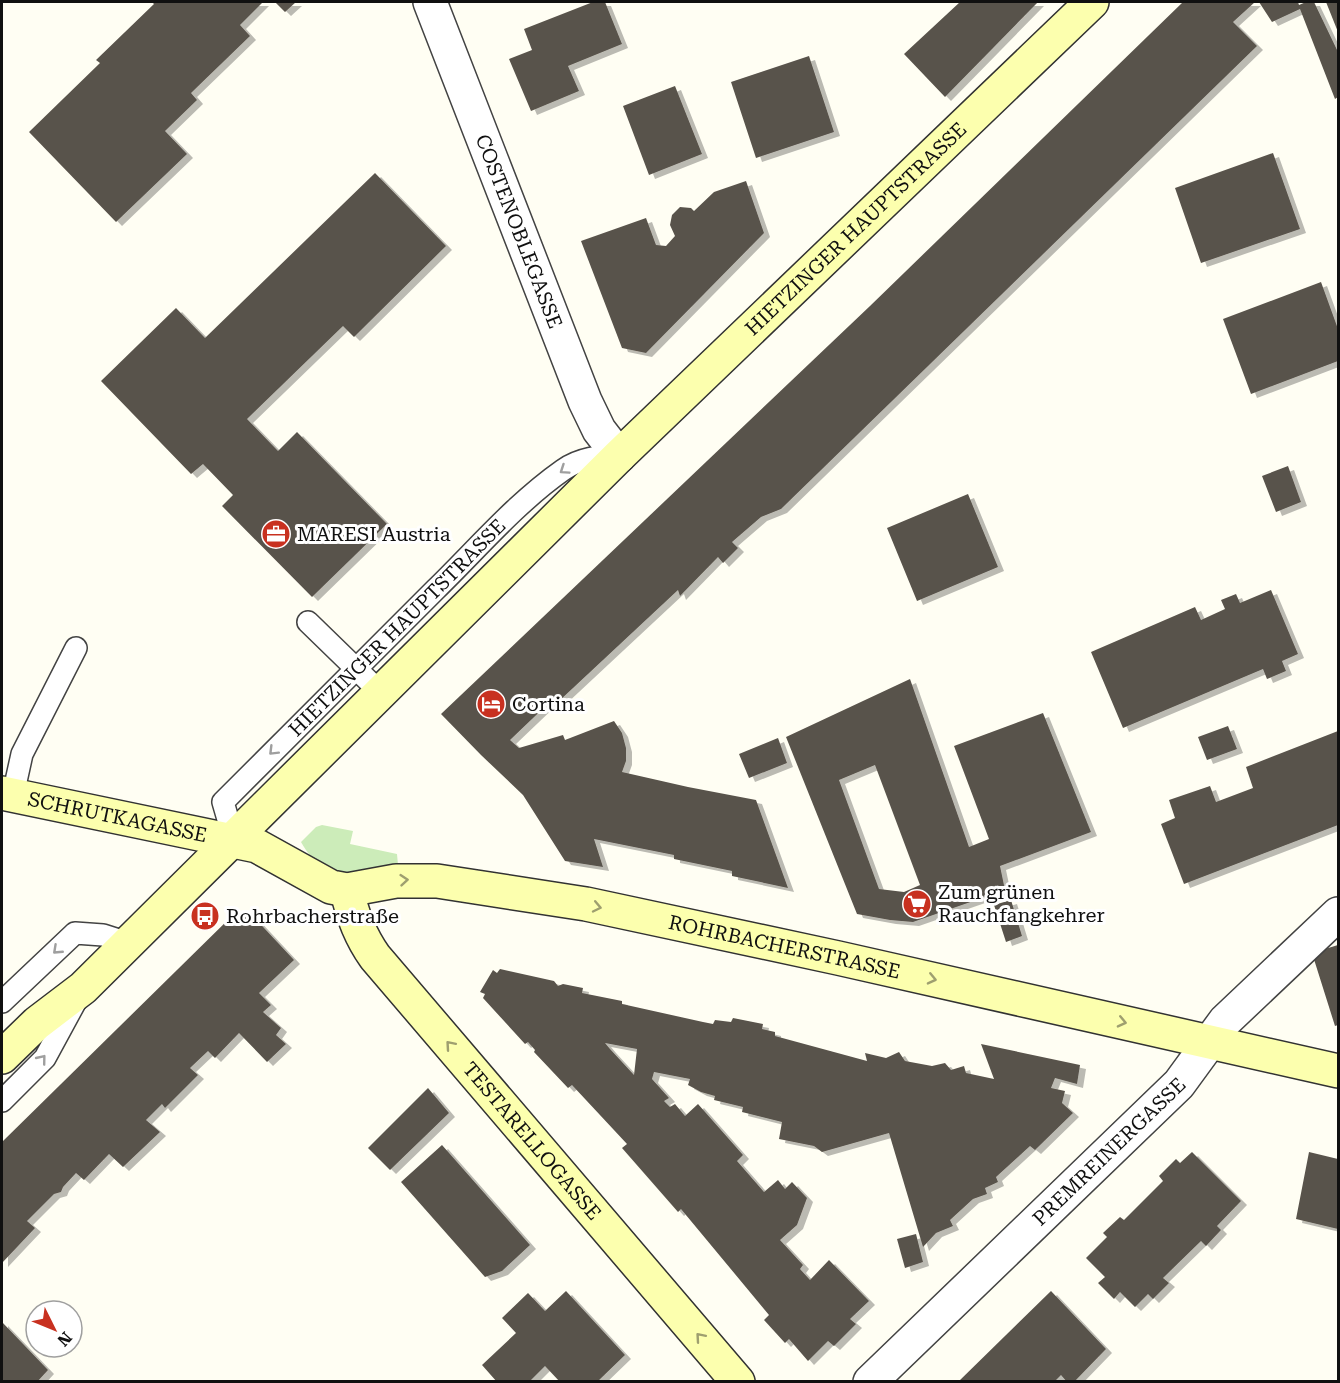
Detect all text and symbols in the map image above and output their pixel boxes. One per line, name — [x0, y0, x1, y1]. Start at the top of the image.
street label: HIETZINGER HAUPTSTRASSE — [740, 117, 971, 340]
street label: COSTENOBLEGASSE — [471, 131, 568, 332]
one-way arrow — [560, 463, 571, 474]
street label: HIETZINGER HAUPTSTRASSE — [284, 514, 510, 741]
office icon: MARESI Austria — [260, 518, 292, 550]
place label: MARESI Austria — [297, 522, 451, 546]
hotel icon: Cortina — [475, 688, 507, 720]
place label: Cortina — [512, 692, 585, 716]
one-way arrow — [269, 745, 280, 755]
street label: SCHRUTKAGASSE — [26, 787, 209, 847]
one-way arrow — [400, 874, 409, 887]
place label: Zum grünen Rauchfangkehrer — [938, 880, 1105, 927]
supermarket icon: Zum grünen Rauchfangkehrer — [901, 888, 933, 920]
one-way arrow — [592, 899, 602, 912]
bus stop icon: Rohrbacherstraße — [189, 900, 221, 932]
place label: Rohrbacherstraße — [226, 904, 399, 928]
street label: ROHRBACHERSTRASSE — [666, 910, 903, 984]
one-way arrow — [53, 943, 64, 954]
one-way arrow — [926, 972, 936, 985]
one-way arrow — [1117, 1014, 1127, 1027]
one-way arrow — [446, 1041, 457, 1052]
one-way arrow — [35, 1055, 46, 1066]
street label: TESTARELLOGASSE — [458, 1057, 606, 1225]
street label: PREMREINERGASSE — [1028, 1072, 1190, 1231]
north arrow — [24, 1299, 84, 1359]
text: N — [53, 1328, 76, 1350]
one-way arrow — [696, 1333, 707, 1344]

